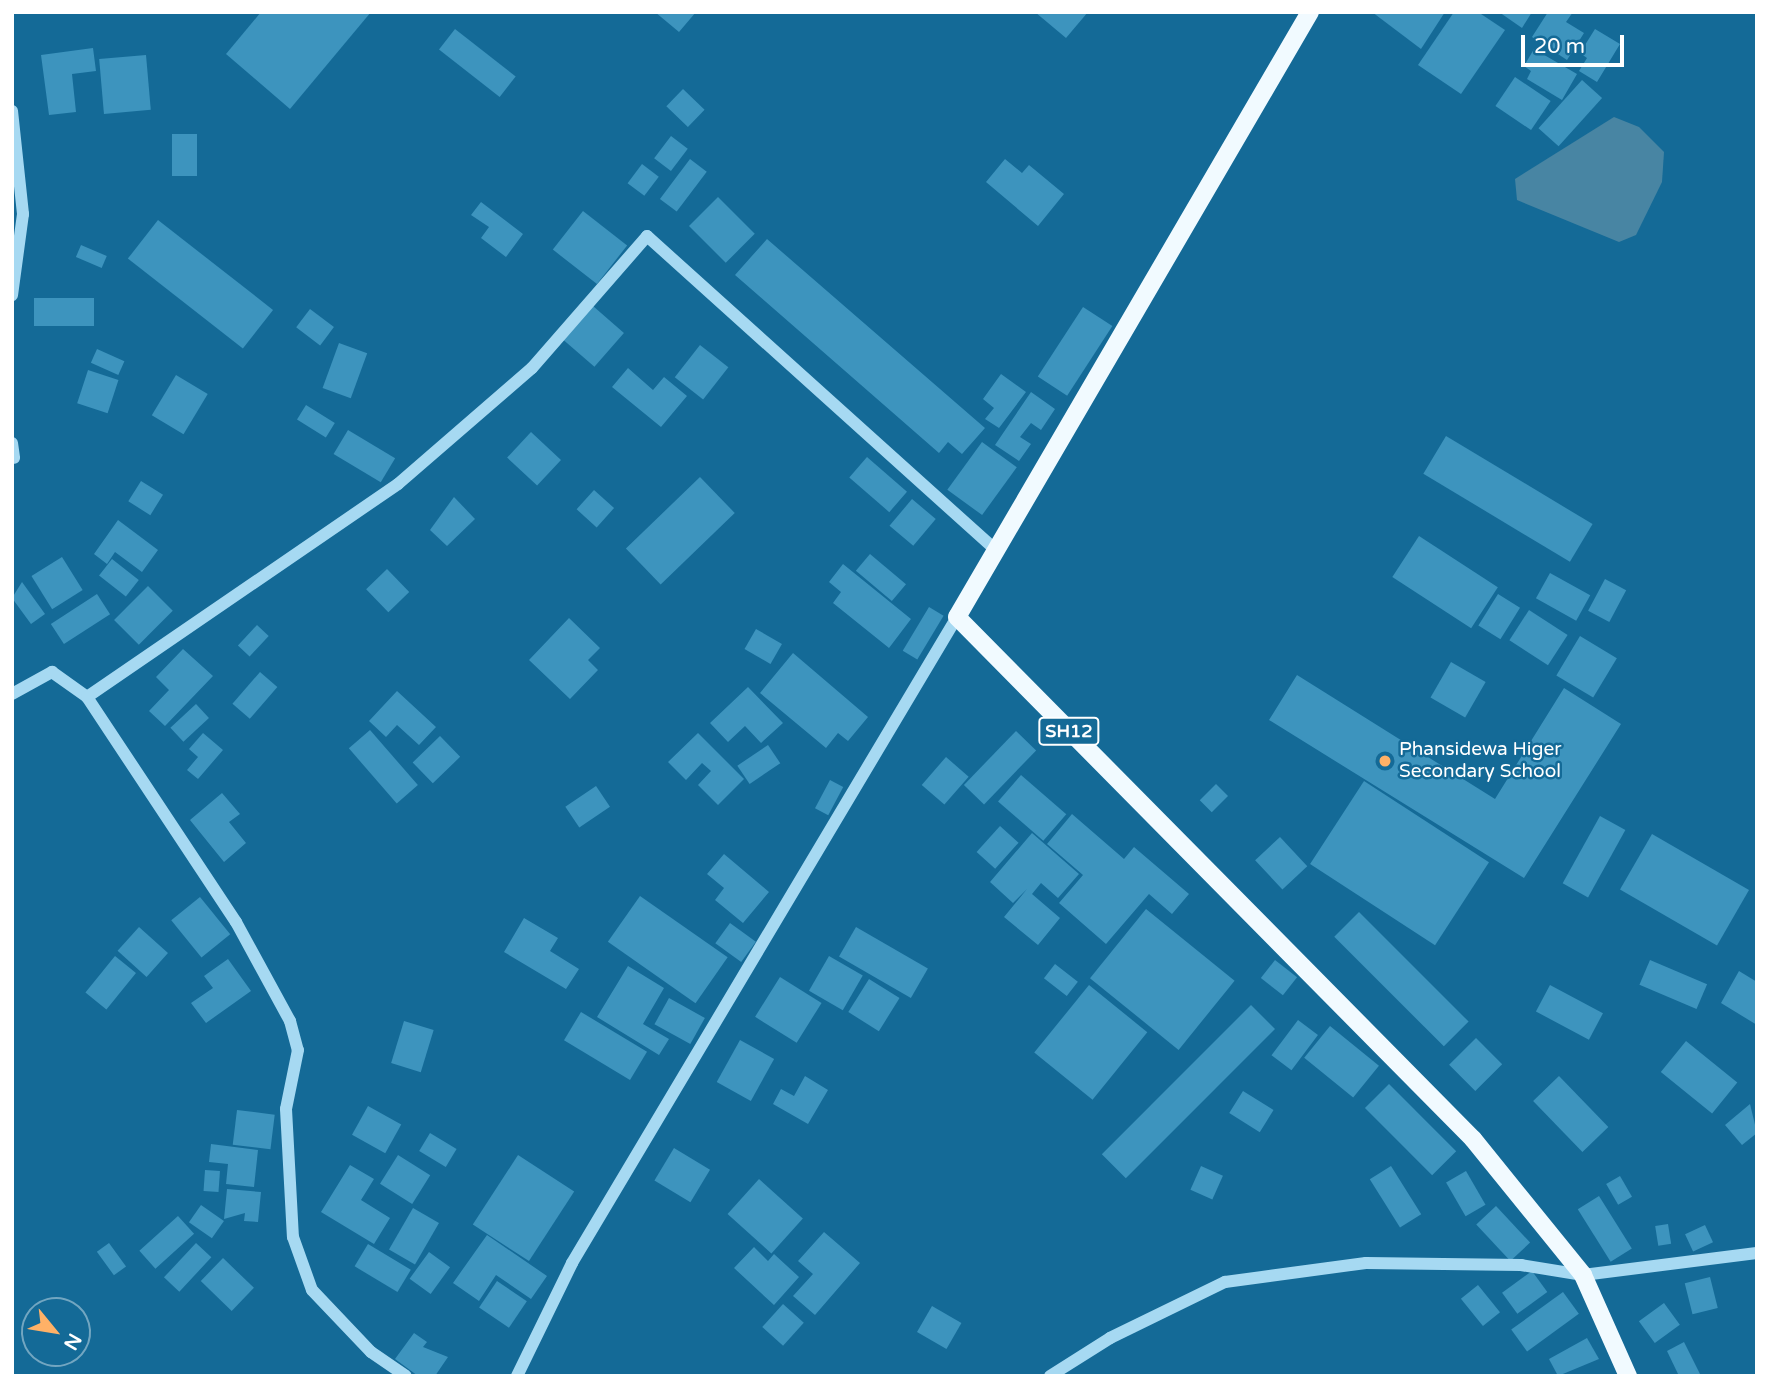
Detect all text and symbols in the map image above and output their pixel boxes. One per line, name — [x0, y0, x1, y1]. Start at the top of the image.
scale bar — [1524, 21, 1627, 65]
text: 20 m — [1534, 34, 1585, 59]
road number: SH12 — [1038, 716, 1100, 746]
place label: Phansidewa Higer Secondary School — [1399, 739, 1561, 783]
marker: Phansidewa Higer Secondary School — [1377, 753, 1393, 769]
north arrow — [21, 1297, 91, 1367]
text: N — [59, 1329, 86, 1354]

